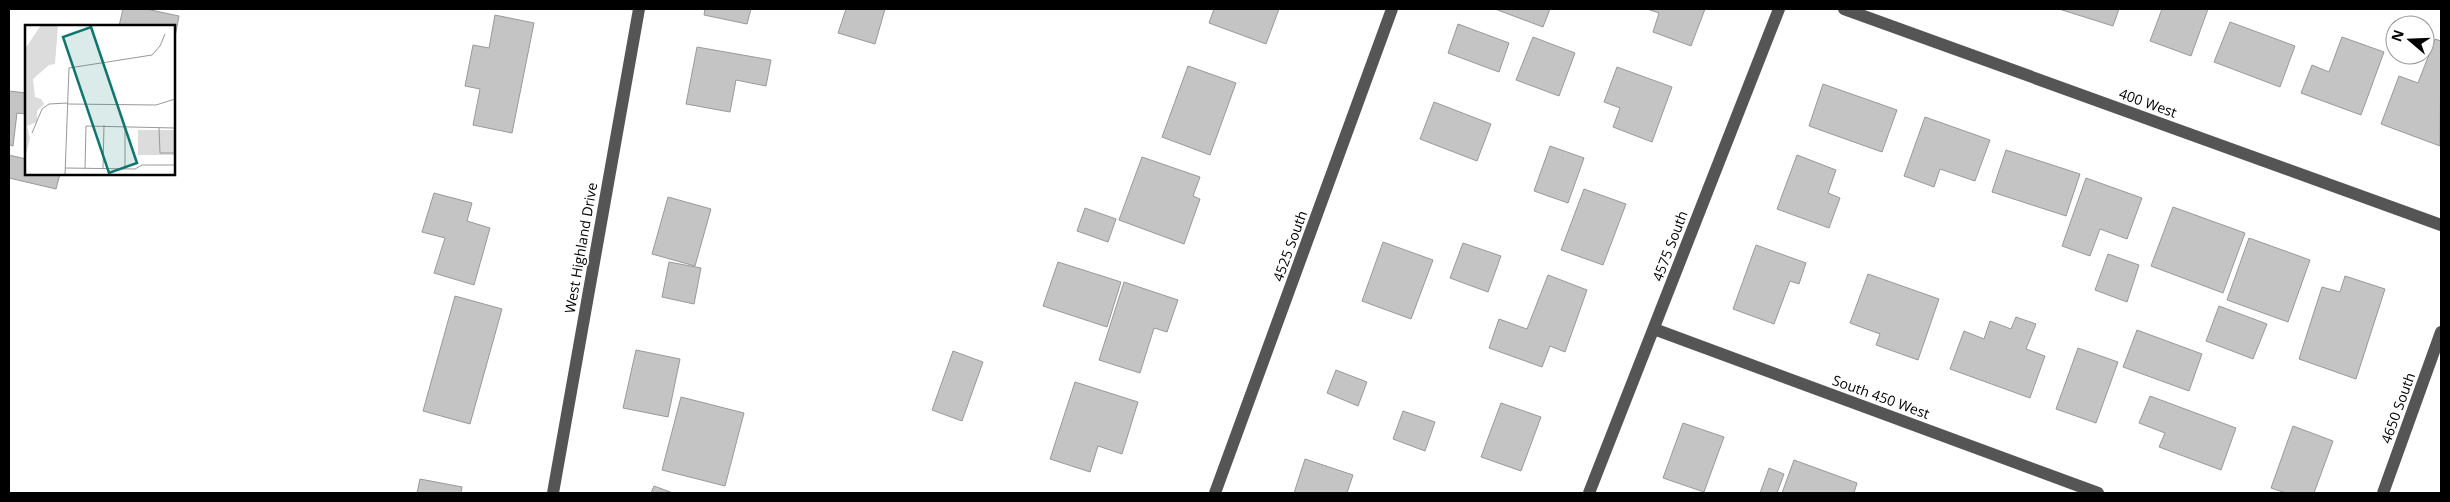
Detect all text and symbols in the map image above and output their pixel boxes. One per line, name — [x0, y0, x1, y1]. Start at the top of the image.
north arrow — [2385, 15, 2435, 65]
inset map — [25, 25, 175, 175]
text: N — [2386, 27, 2408, 44]
street label: 400 West — [2117, 83, 2180, 122]
street label: West Highland Drive — [560, 181, 601, 315]
street label: 4525 South — [1268, 208, 1311, 284]
street label: 4575 South — [1647, 208, 1692, 284]
street label: South 450 West — [1830, 370, 1932, 423]
street label: 4650 South — [2376, 370, 2419, 446]

